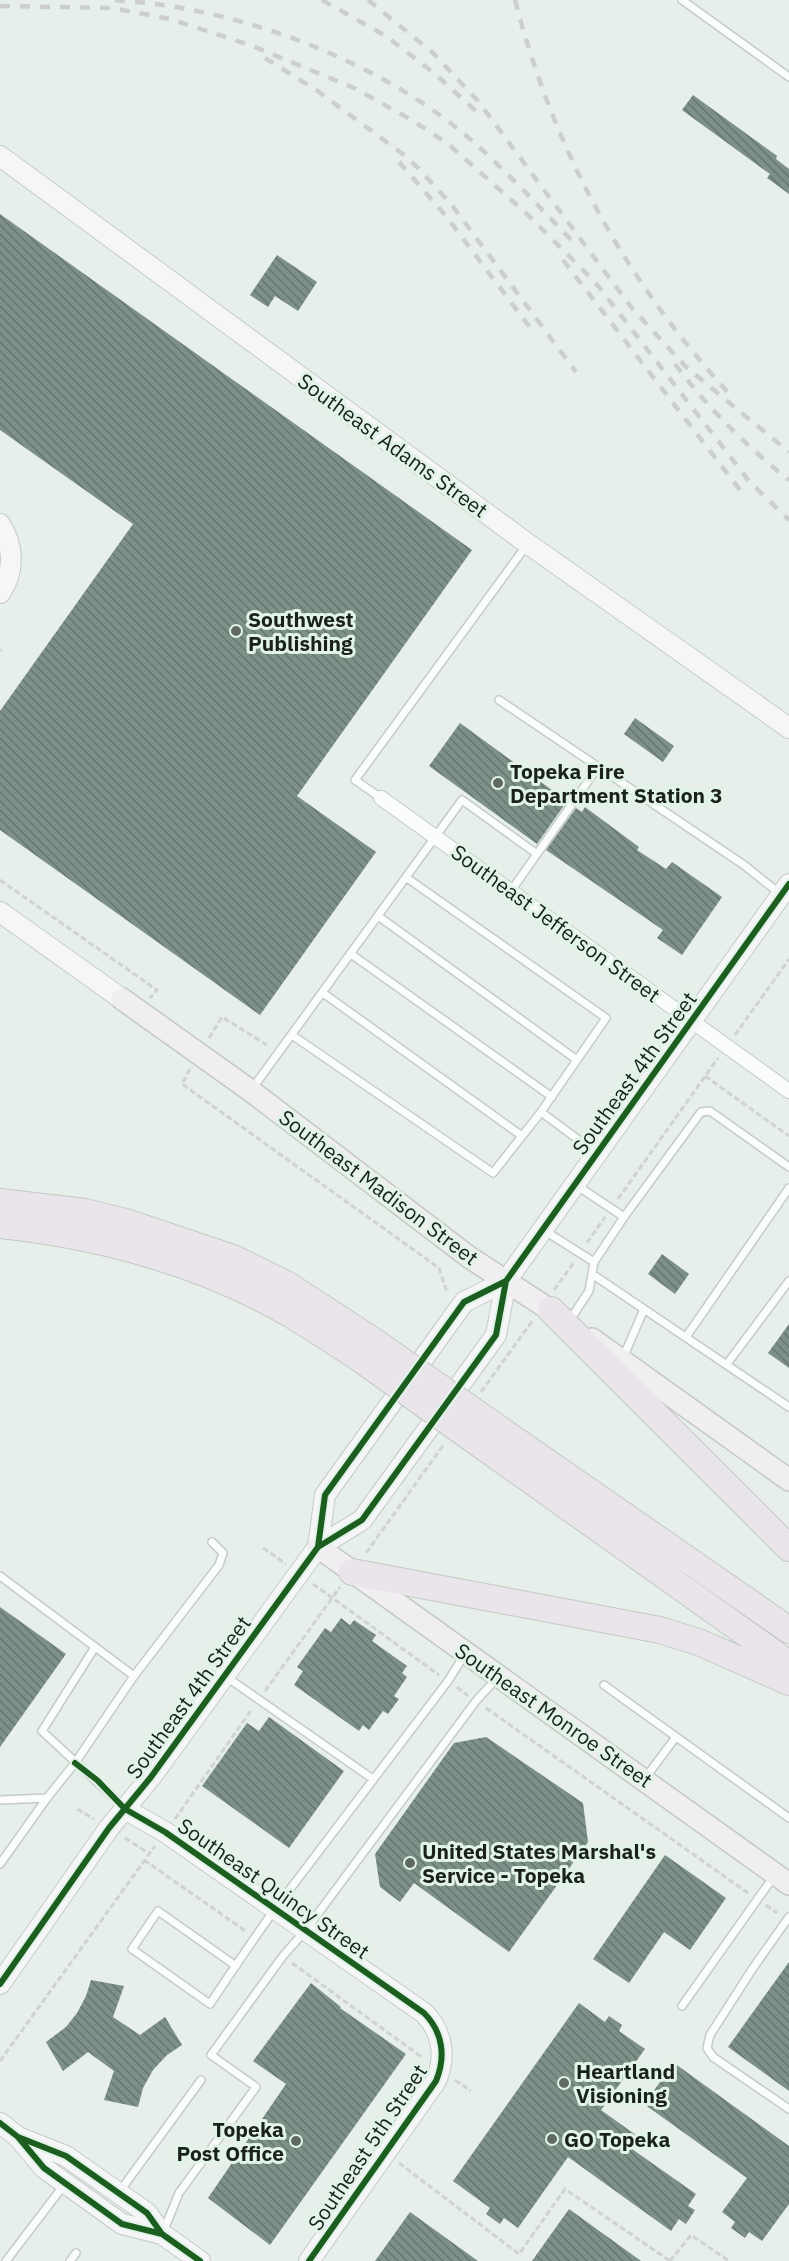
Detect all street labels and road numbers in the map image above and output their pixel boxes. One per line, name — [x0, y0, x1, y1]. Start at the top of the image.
street label: Southeast Adams Street — [292, 367, 494, 523]
street label: Southeast Jefferson Street — [446, 838, 666, 1008]
street label: Southeast 4th Street — [565, 986, 703, 1160]
street label: Southeast Madison Street — [274, 1103, 484, 1271]
street label: Southeast 4th Street — [119, 1610, 257, 1784]
street label: Southeast Monroe Street — [450, 1636, 658, 1794]
street label: Southeast Quincy Street — [173, 1811, 375, 1965]
street label: Southeast 5th Street — [301, 2058, 433, 2236]

